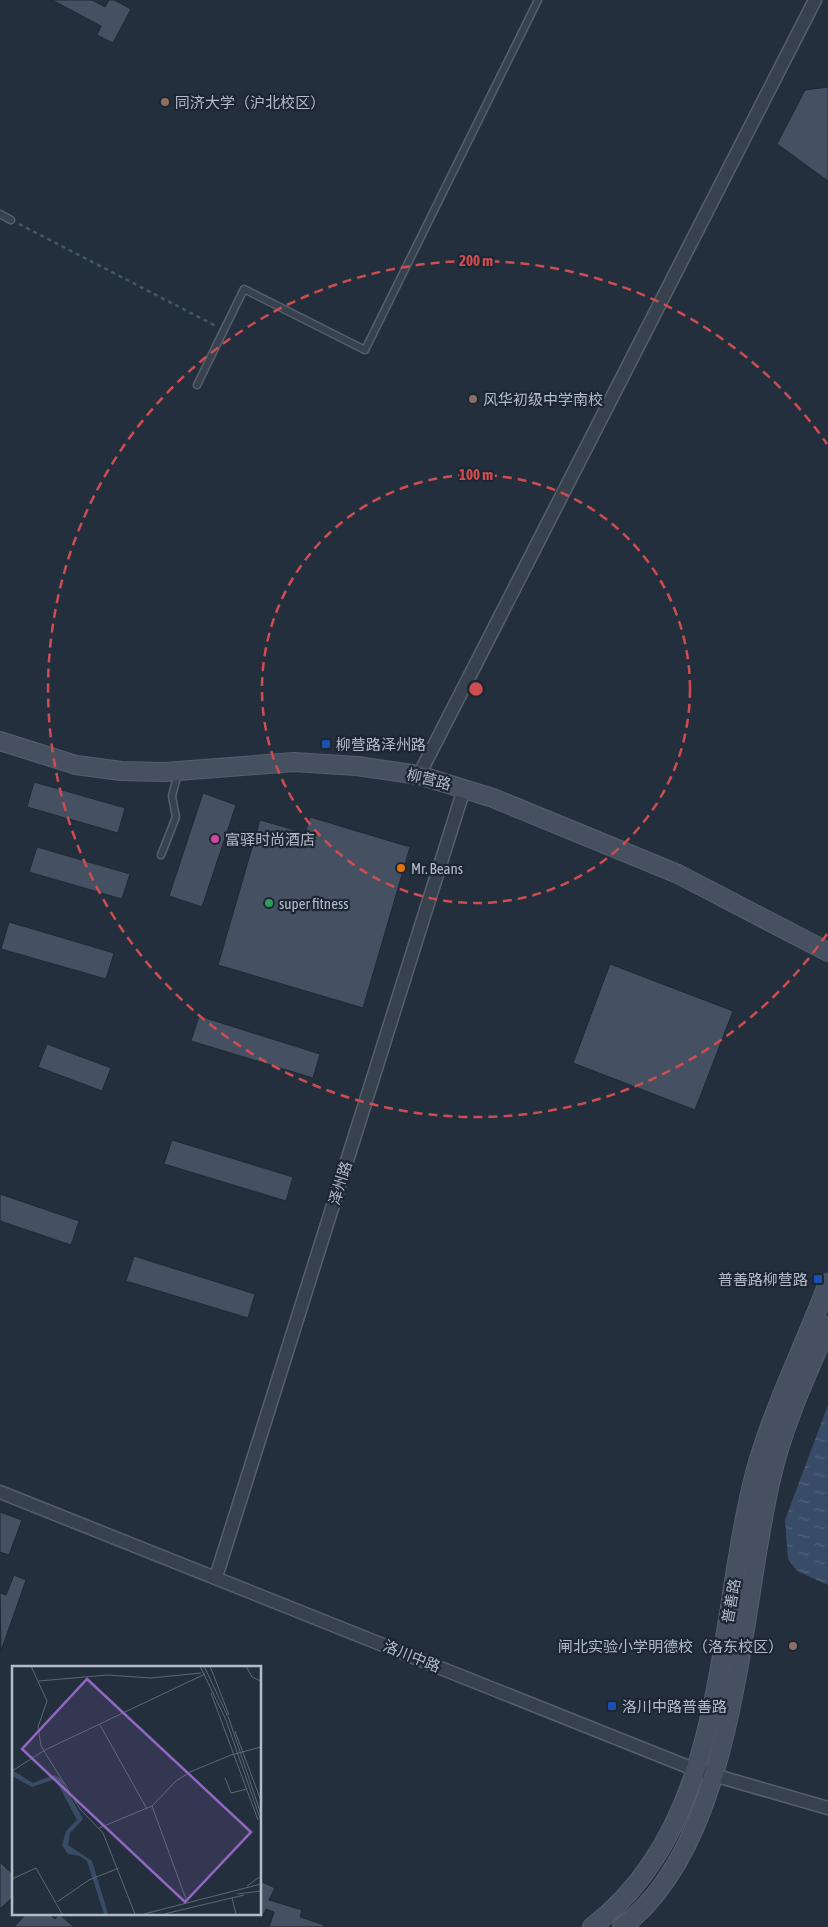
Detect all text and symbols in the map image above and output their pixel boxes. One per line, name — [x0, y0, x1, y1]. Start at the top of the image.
place label: 同济大学（沪北校区） — [175, 94, 325, 111]
marker: 同济大学（沪北校区） — [159, 96, 171, 108]
text: 200 m — [459, 252, 493, 269]
place label: 风华初级中学南校 — [483, 391, 603, 408]
marker: 风华初级中学南校 — [467, 393, 479, 405]
text: 100 m — [459, 466, 493, 483]
centre of rings — [467, 680, 485, 698]
place label: 柳营路泽州路 — [336, 736, 426, 753]
marker: 柳营路泽州路 — [320, 738, 332, 750]
street label: 柳营路 — [405, 765, 453, 793]
place label: 富驿时尚酒店 — [225, 831, 315, 848]
marker: 富驿时尚酒店 — [209, 833, 221, 845]
place label: Mr. Beans — [411, 860, 463, 877]
marker: Mr. Beans — [395, 862, 407, 874]
place label: super fitness — [279, 895, 349, 912]
marker: super fitness — [263, 897, 275, 909]
street label: 泽州路 — [325, 1159, 355, 1207]
place label: 普善路柳营路 — [718, 1271, 808, 1288]
marker: 普善路柳营路 — [812, 1273, 824, 1285]
street label: 普善路 — [719, 1577, 743, 1625]
street label: 洛川中路 — [381, 1637, 443, 1675]
place label: 闸北实验小学明德校（洛东校区） — [558, 1638, 783, 1655]
marker: 闸北实验小学明德校（洛东校区） — [787, 1640, 799, 1652]
inset map — [12, 1666, 261, 1914]
place label: 洛川中路普善路 — [622, 1698, 727, 1715]
marker: 洛川中路普善路 — [606, 1700, 618, 1712]

